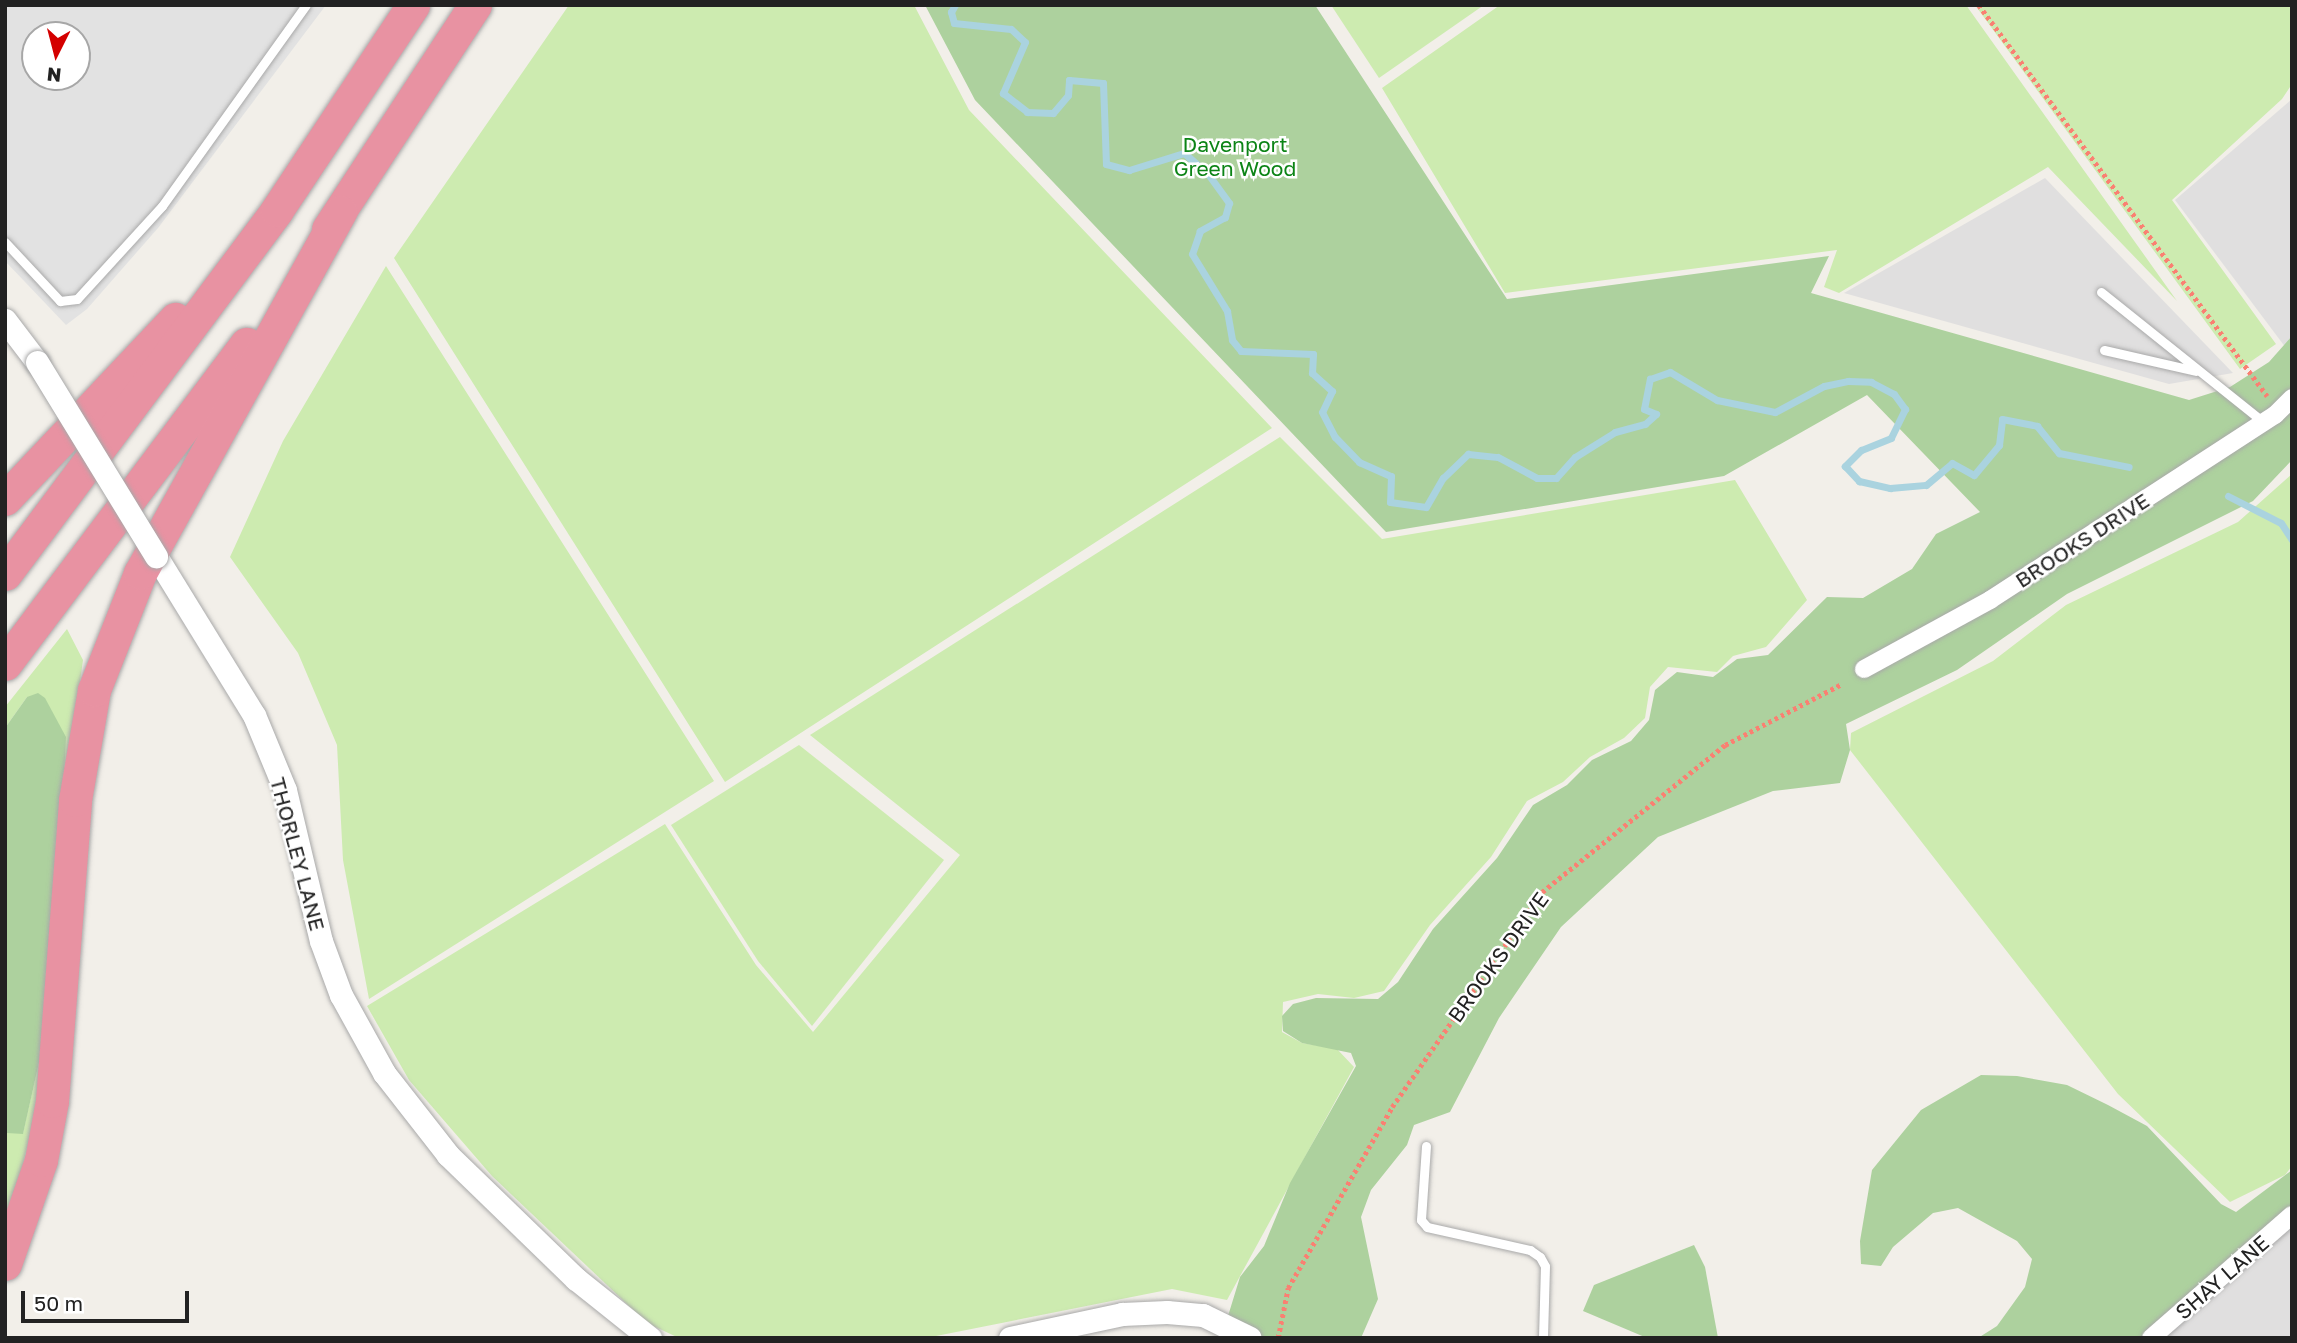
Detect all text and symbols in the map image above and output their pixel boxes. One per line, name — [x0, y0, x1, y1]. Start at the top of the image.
north arrow — [21, 21, 91, 91]
text: N — [46, 63, 62, 88]
park label: Davenport Green Wood — [1174, 131, 1296, 181]
street label: BROOKS DRIVE — [2010, 487, 2154, 593]
street label: THORLEY LANE — [265, 774, 331, 934]
street label: BROOKS DRIVE — [1442, 887, 1554, 1027]
street label: SHAY LANE — [2170, 1230, 2274, 1324]
scale bar — [24, 1276, 192, 1320]
text: 50 m — [34, 1290, 83, 1316]

